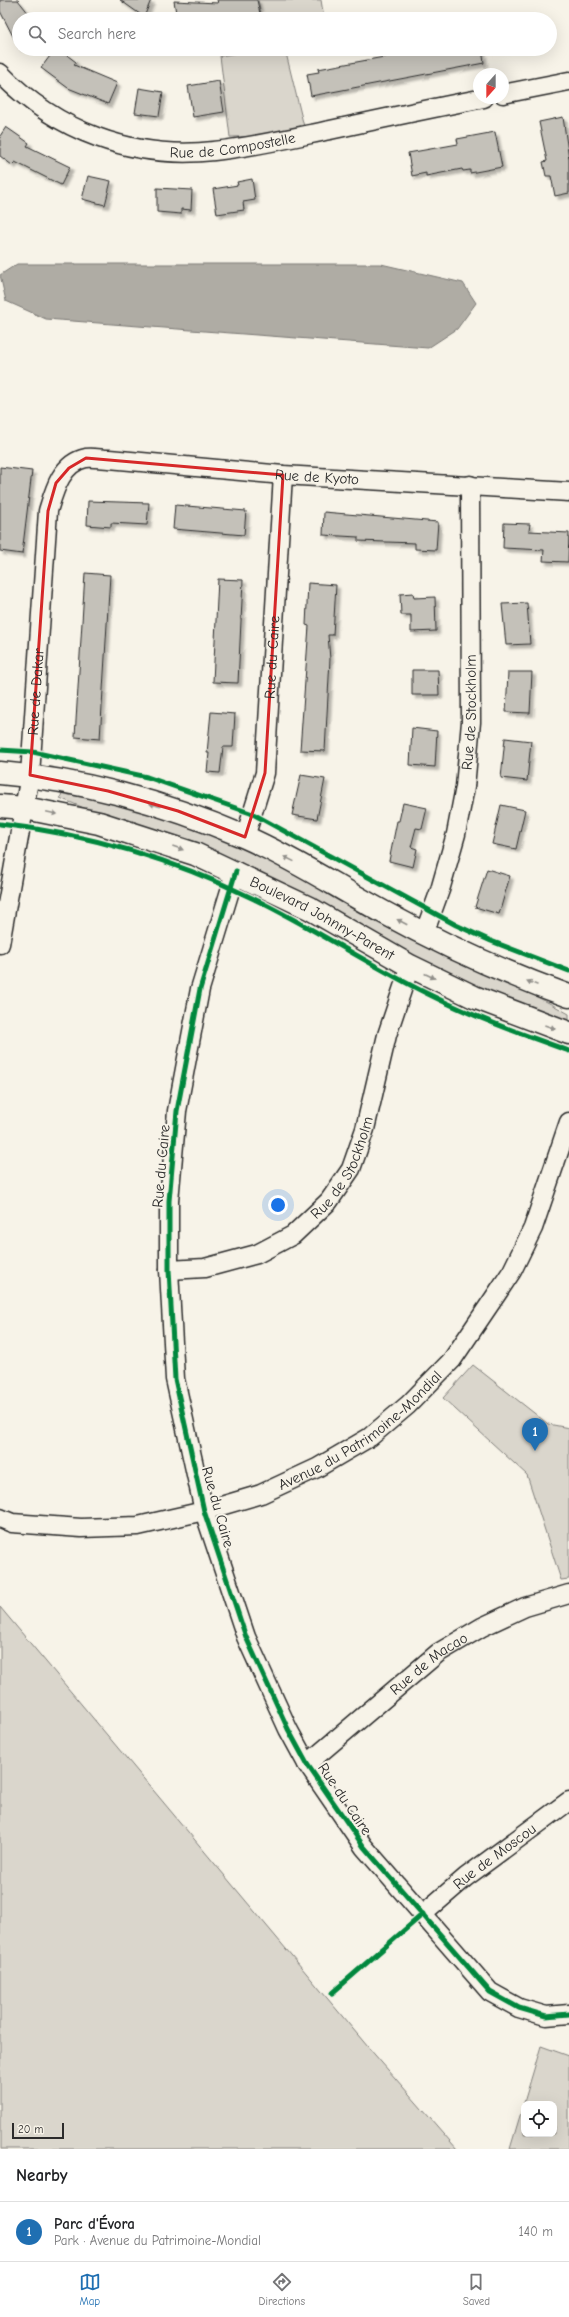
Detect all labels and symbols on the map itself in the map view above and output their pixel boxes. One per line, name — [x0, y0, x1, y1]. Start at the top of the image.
north arrow — [473, 68, 509, 104]
street label: Rue de Compostelle — [169, 128, 297, 162]
street label: Rue de Kyoto — [274, 465, 360, 489]
street label: Rue du Caire — [260, 615, 284, 699]
street label: Rue de Dakar — [24, 648, 48, 736]
street label: Rue de Stockholm — [458, 654, 480, 771]
one-way arrow — [149, 801, 162, 807]
one-way arrow — [46, 811, 59, 817]
one-way arrow — [172, 845, 184, 851]
one-way arrow — [283, 855, 294, 862]
street label: Boulevard Johnny-Parent — [247, 872, 398, 965]
one-way arrow — [396, 919, 408, 925]
one-way arrow — [425, 973, 436, 979]
one-way arrow — [526, 979, 538, 985]
one-way arrow — [545, 1024, 557, 1030]
street label: Rue de Stockholm — [307, 1115, 377, 1223]
street label: Rue du Caire — [148, 1123, 174, 1208]
your location — [268, 1195, 288, 1215]
street label: Avenue du Patrimoine-Mondial — [275, 1367, 446, 1494]
pin: 1 — [522, 1418, 548, 1451]
street label: Rue du Caire — [198, 1464, 238, 1550]
street label: Rue de Macao — [386, 1629, 471, 1699]
street label: Rue du Caire — [314, 1759, 376, 1839]
street label: Rue de Moscou — [449, 1819, 540, 1893]
scale bar — [12, 2121, 64, 2140]

